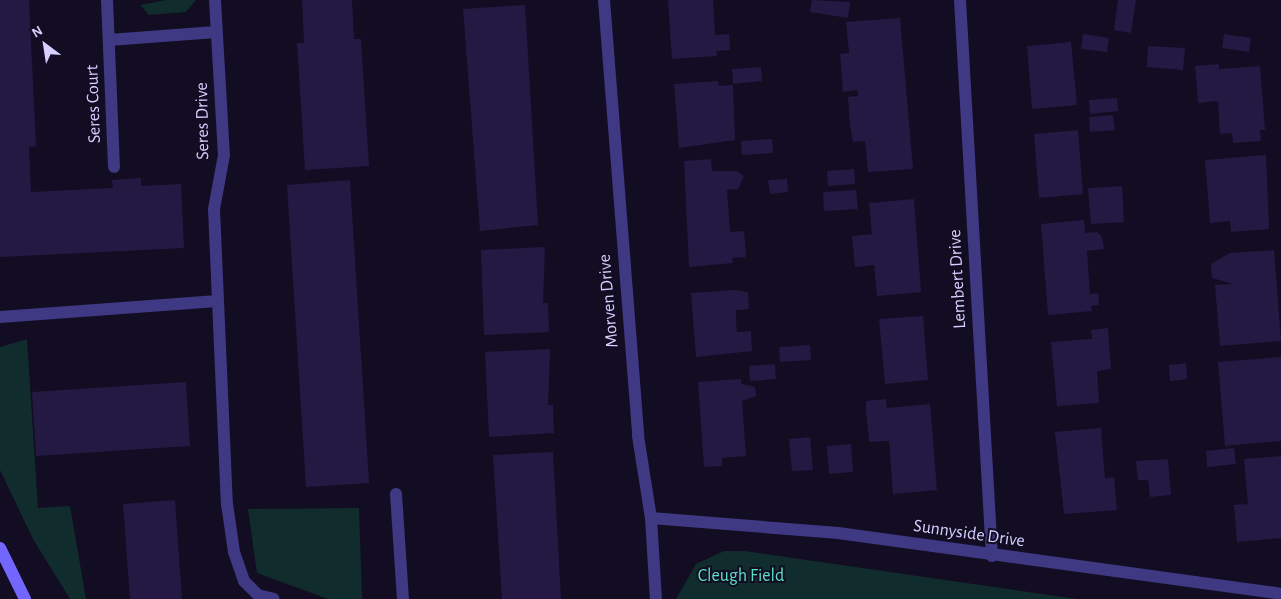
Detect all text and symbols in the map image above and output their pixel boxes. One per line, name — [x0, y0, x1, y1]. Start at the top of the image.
north arrow — [20, 20, 70, 70]
text: N — [29, 24, 45, 41]
street label: Seres Court — [82, 64, 106, 144]
street label: Seres Drive — [192, 82, 214, 160]
street label: Lembert Drive — [945, 229, 971, 329]
street label: Morven Drive — [594, 253, 624, 349]
street label: Sunnyside Drive — [912, 515, 1026, 553]
park label: Cleugh Field — [698, 565, 784, 587]

